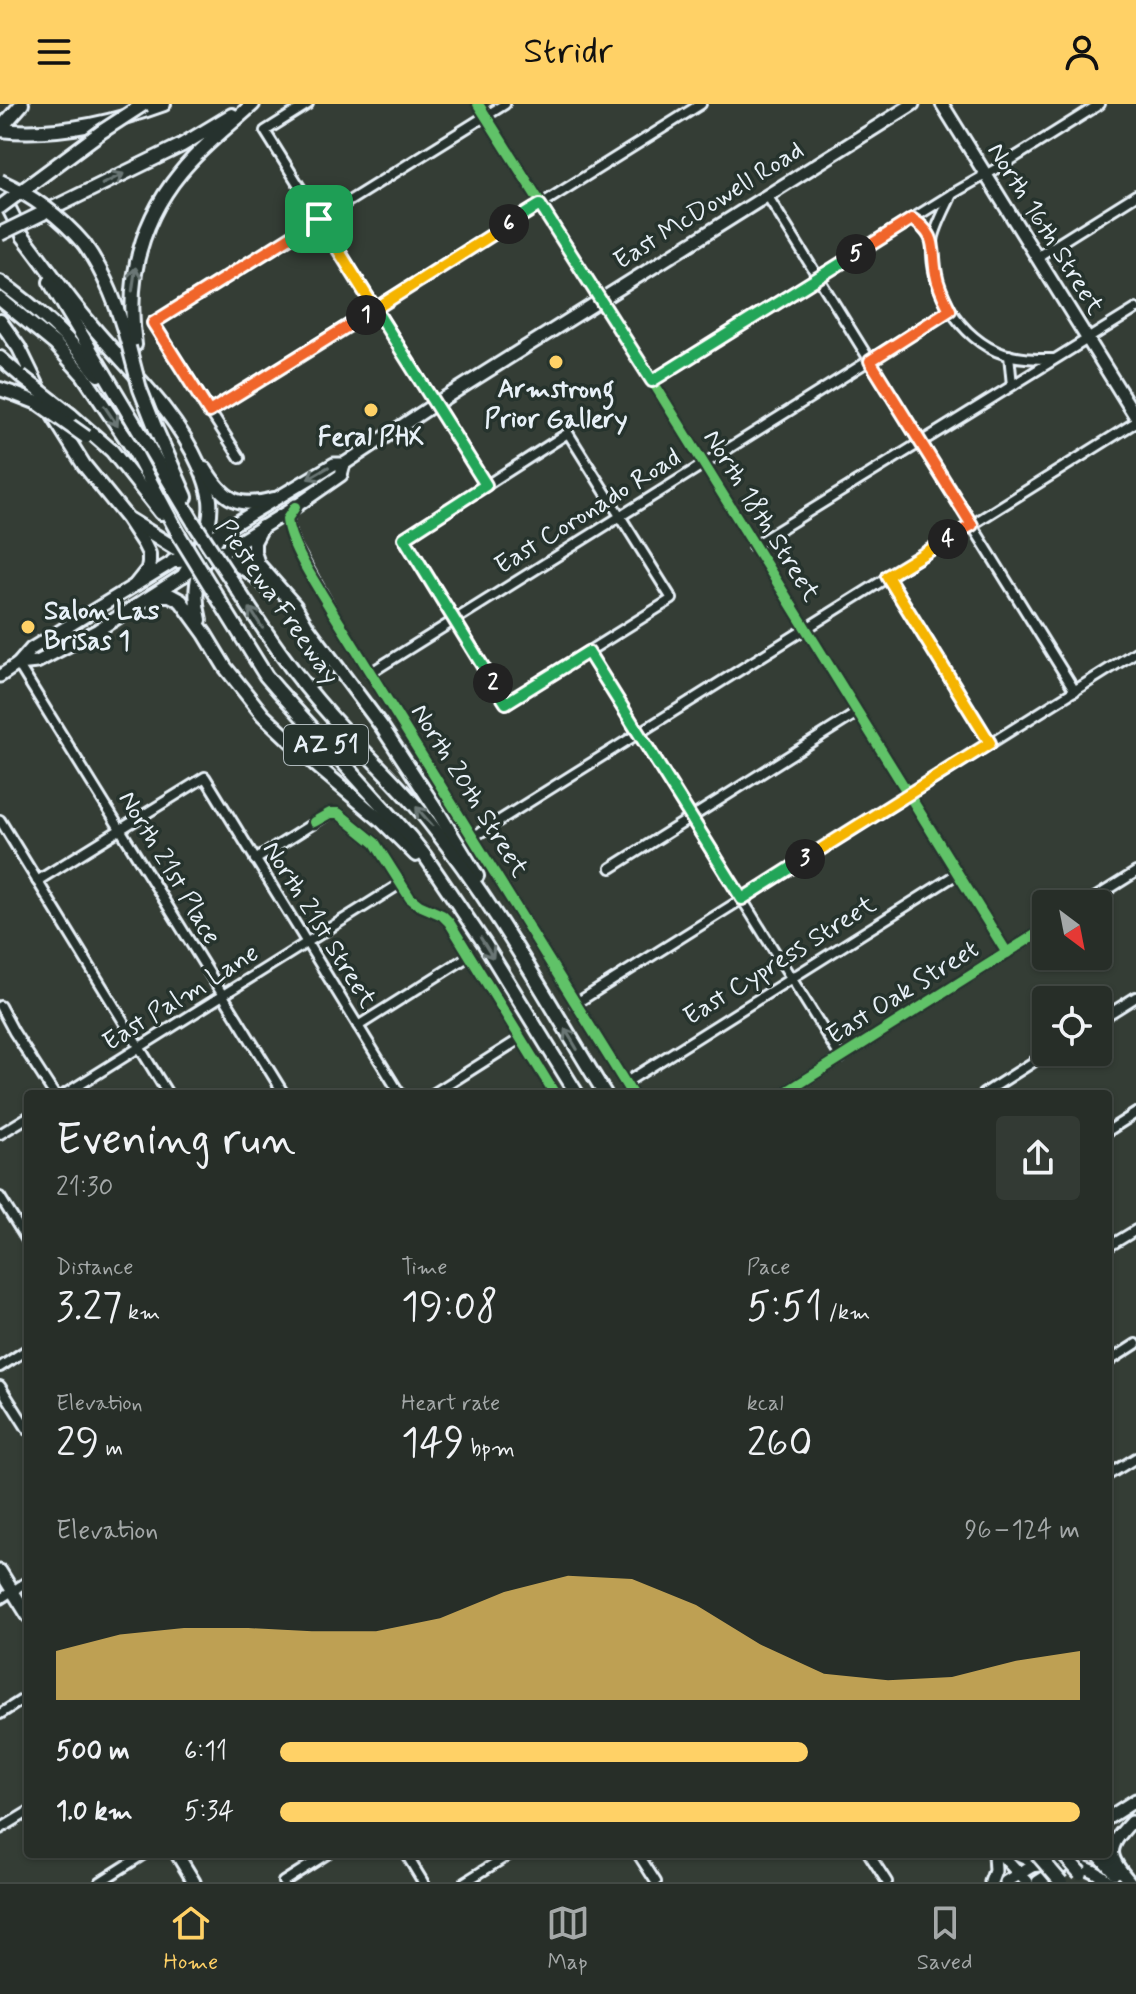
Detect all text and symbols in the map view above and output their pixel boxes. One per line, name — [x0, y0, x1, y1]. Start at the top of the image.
text: Stridr — [523, 29, 613, 76]
icon: menu — [32, 30, 76, 74]
icon: person — [1060, 30, 1104, 74]
street label: East McDowell Road — [608, 134, 810, 278]
street label: North 16th Street — [978, 137, 1112, 321]
one-way arrow — [101, 171, 125, 186]
pin — [285, 185, 353, 253]
icon: arrive — [297, 197, 341, 241]
pin: 6 — [489, 204, 529, 244]
text: 6 — [503, 210, 515, 238]
pin: 5 — [836, 234, 876, 274]
text: 5 — [849, 240, 863, 268]
one-way arrow — [127, 267, 142, 292]
pin: 1 — [346, 295, 386, 335]
text: 1 — [361, 301, 371, 329]
marker: Armstrong Prior Gallery — [547, 353, 565, 371]
place label: Armstrong Prior Gallery — [484, 373, 628, 437]
marker: Feral PHX — [362, 401, 380, 419]
one-way arrow — [103, 404, 119, 426]
place label: Feral PHX — [318, 421, 424, 455]
street label: North 18th Street — [694, 424, 828, 608]
street label: East Coronado Road — [488, 441, 688, 583]
one-way arrow — [307, 465, 330, 481]
street label: Piestewa Freeway — [207, 513, 347, 691]
pin: 4 — [928, 519, 968, 559]
text: 4 — [942, 525, 954, 553]
place label: Salon Las Brisas 1 — [44, 595, 160, 659]
one-way arrow — [248, 608, 265, 630]
marker: Salon Las Brisas 1 — [19, 618, 37, 636]
pin: 2 — [473, 663, 513, 703]
text: 2 — [488, 669, 498, 697]
street label: North 20th Street — [402, 698, 536, 884]
road number: AZ 51 — [284, 725, 368, 765]
street label: North 21st Place — [110, 785, 228, 951]
one-way arrow — [415, 807, 433, 827]
street label: North 21st Street — [254, 835, 384, 1015]
pin: 3 — [785, 839, 825, 879]
text: 3 — [800, 845, 810, 873]
street label: East Cypress Street — [677, 888, 883, 1034]
north arrow — [1032, 890, 1112, 970]
map controls — [1032, 890, 1112, 1066]
street label: East Oak Street — [821, 933, 985, 1053]
street label: East Palm Lane — [96, 936, 266, 1060]
one-way arrow — [479, 936, 495, 958]
button: locate — [1032, 986, 1112, 1066]
one-way arrow — [563, 1028, 579, 1051]
text: Evening run — [56, 1112, 296, 1170]
button: share — [996, 1116, 1080, 1200]
text: 21:30 — [56, 1171, 114, 1205]
text: Distance — [56, 1254, 133, 1282]
text: Time — [401, 1254, 447, 1282]
text: Pace — [747, 1254, 790, 1282]
text: 3.27 — [56, 1282, 122, 1334]
text: 19:08 — [401, 1282, 498, 1334]
text: 5:51 — [747, 1282, 823, 1334]
text: km — [122, 1299, 160, 1327]
text: /km — [823, 1299, 870, 1327]
text: Elevation — [56, 1390, 143, 1418]
text: Heart rate — [401, 1390, 500, 1418]
text: kcal — [747, 1390, 784, 1418]
text: 29 — [56, 1418, 99, 1470]
text: 149 — [401, 1418, 465, 1470]
text: 260 — [747, 1418, 812, 1470]
text: m — [99, 1435, 123, 1463]
text: bpm — [465, 1435, 515, 1463]
text: Elevation — [56, 1514, 158, 1548]
text: 96–124 m — [964, 1514, 1080, 1548]
text: 500 m — [56, 1735, 130, 1769]
text: 6:11 — [184, 1735, 227, 1769]
text: 1.0 km — [56, 1795, 133, 1829]
text: 5:34 — [184, 1795, 234, 1829]
tab: Home — [164, 1901, 218, 1977]
tab: Map — [546, 1901, 590, 1977]
tab: Saved — [917, 1901, 972, 1977]

